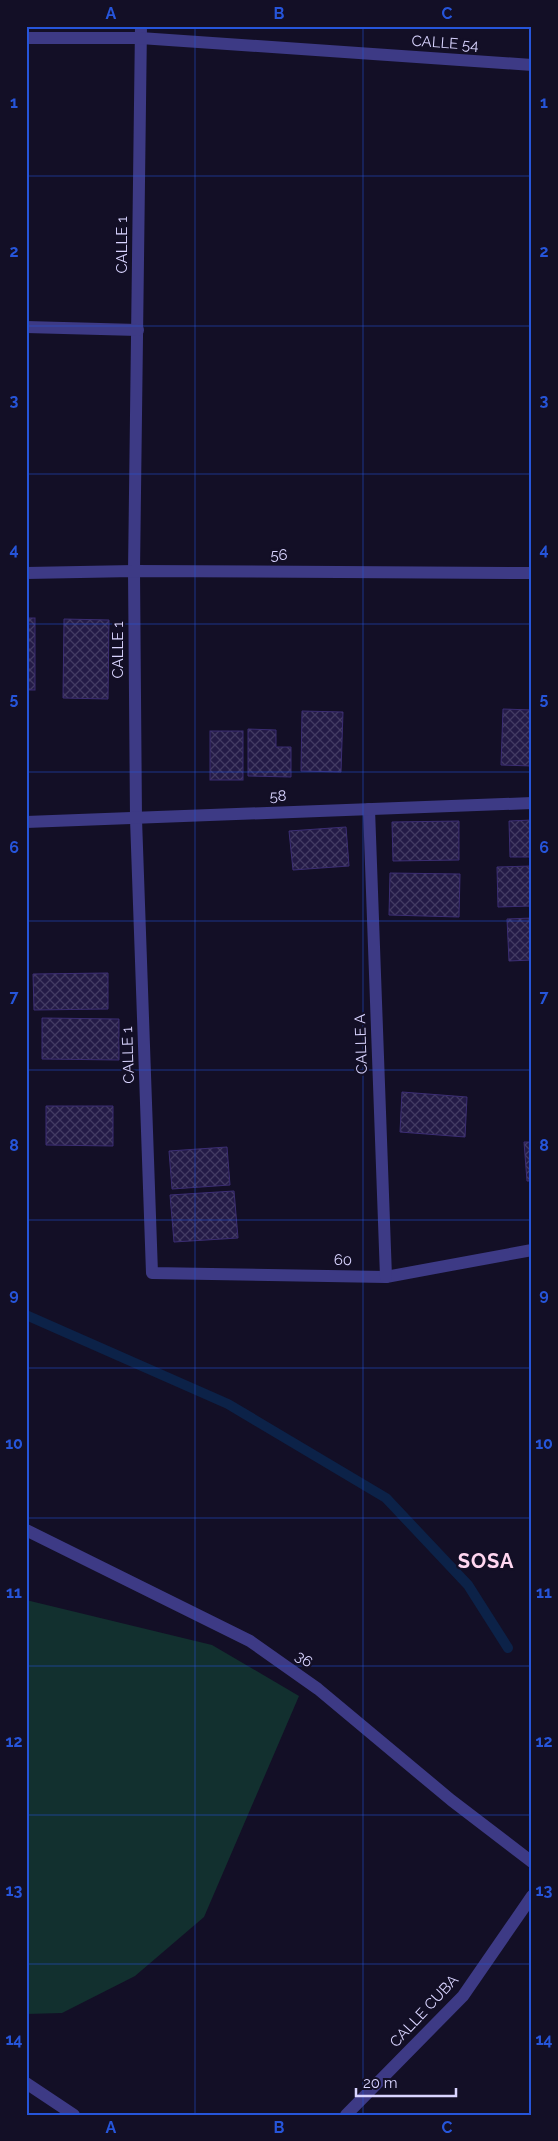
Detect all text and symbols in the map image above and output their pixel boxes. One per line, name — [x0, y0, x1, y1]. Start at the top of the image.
text: A — [106, 4, 117, 23]
text: B — [274, 4, 285, 23]
text: C — [442, 4, 453, 23]
street label: CALLE 54 — [411, 32, 479, 54]
text: 1 — [10, 93, 18, 112]
text: 1 — [540, 93, 548, 112]
street label: CALLE 1 — [113, 216, 131, 274]
text: 2 — [9, 242, 19, 261]
text: 2 — [539, 242, 549, 261]
text: 3 — [10, 391, 19, 410]
text: 3 — [540, 391, 549, 410]
text: 4 — [9, 540, 19, 559]
text: 4 — [539, 540, 549, 559]
street label: 56 — [270, 546, 288, 564]
street label: CALLE 1 — [109, 621, 127, 679]
text: 5 — [10, 689, 19, 708]
text: 5 — [540, 689, 549, 708]
street label: 58 — [269, 787, 287, 805]
text: 6 — [9, 838, 19, 857]
text: 6 — [539, 838, 549, 857]
text: 7 — [10, 987, 19, 1006]
text: 7 — [540, 987, 549, 1006]
street label: CALLE A — [351, 1014, 371, 1074]
street label: CALLE 1 — [118, 1026, 138, 1084]
text: 8 — [9, 1136, 19, 1155]
text: 8 — [539, 1136, 549, 1155]
street label: 60 — [334, 1251, 352, 1269]
text: 9 — [9, 1285, 19, 1304]
text: 9 — [539, 1285, 549, 1304]
text: 10 — [5, 1434, 23, 1453]
text: 10 — [535, 1434, 553, 1453]
district label: SOSA — [458, 1549, 514, 1573]
text: 11 — [6, 1583, 22, 1602]
text: 11 — [536, 1583, 552, 1602]
street label: 36 — [292, 1647, 316, 1671]
text: 12 — [6, 1732, 22, 1751]
text: 12 — [536, 1732, 552, 1751]
text: 13 — [6, 1881, 22, 1900]
text: 13 — [536, 1881, 552, 1900]
street label: CALLE CUBA — [386, 1971, 462, 2051]
text: 14 — [5, 2030, 23, 2049]
text: 14 — [535, 2030, 553, 2049]
scale bar — [356, 2066, 456, 2098]
text: 20 m — [363, 2074, 398, 2092]
text: A — [106, 2118, 117, 2137]
text: B — [274, 2118, 285, 2137]
text: C — [442, 2118, 453, 2137]

